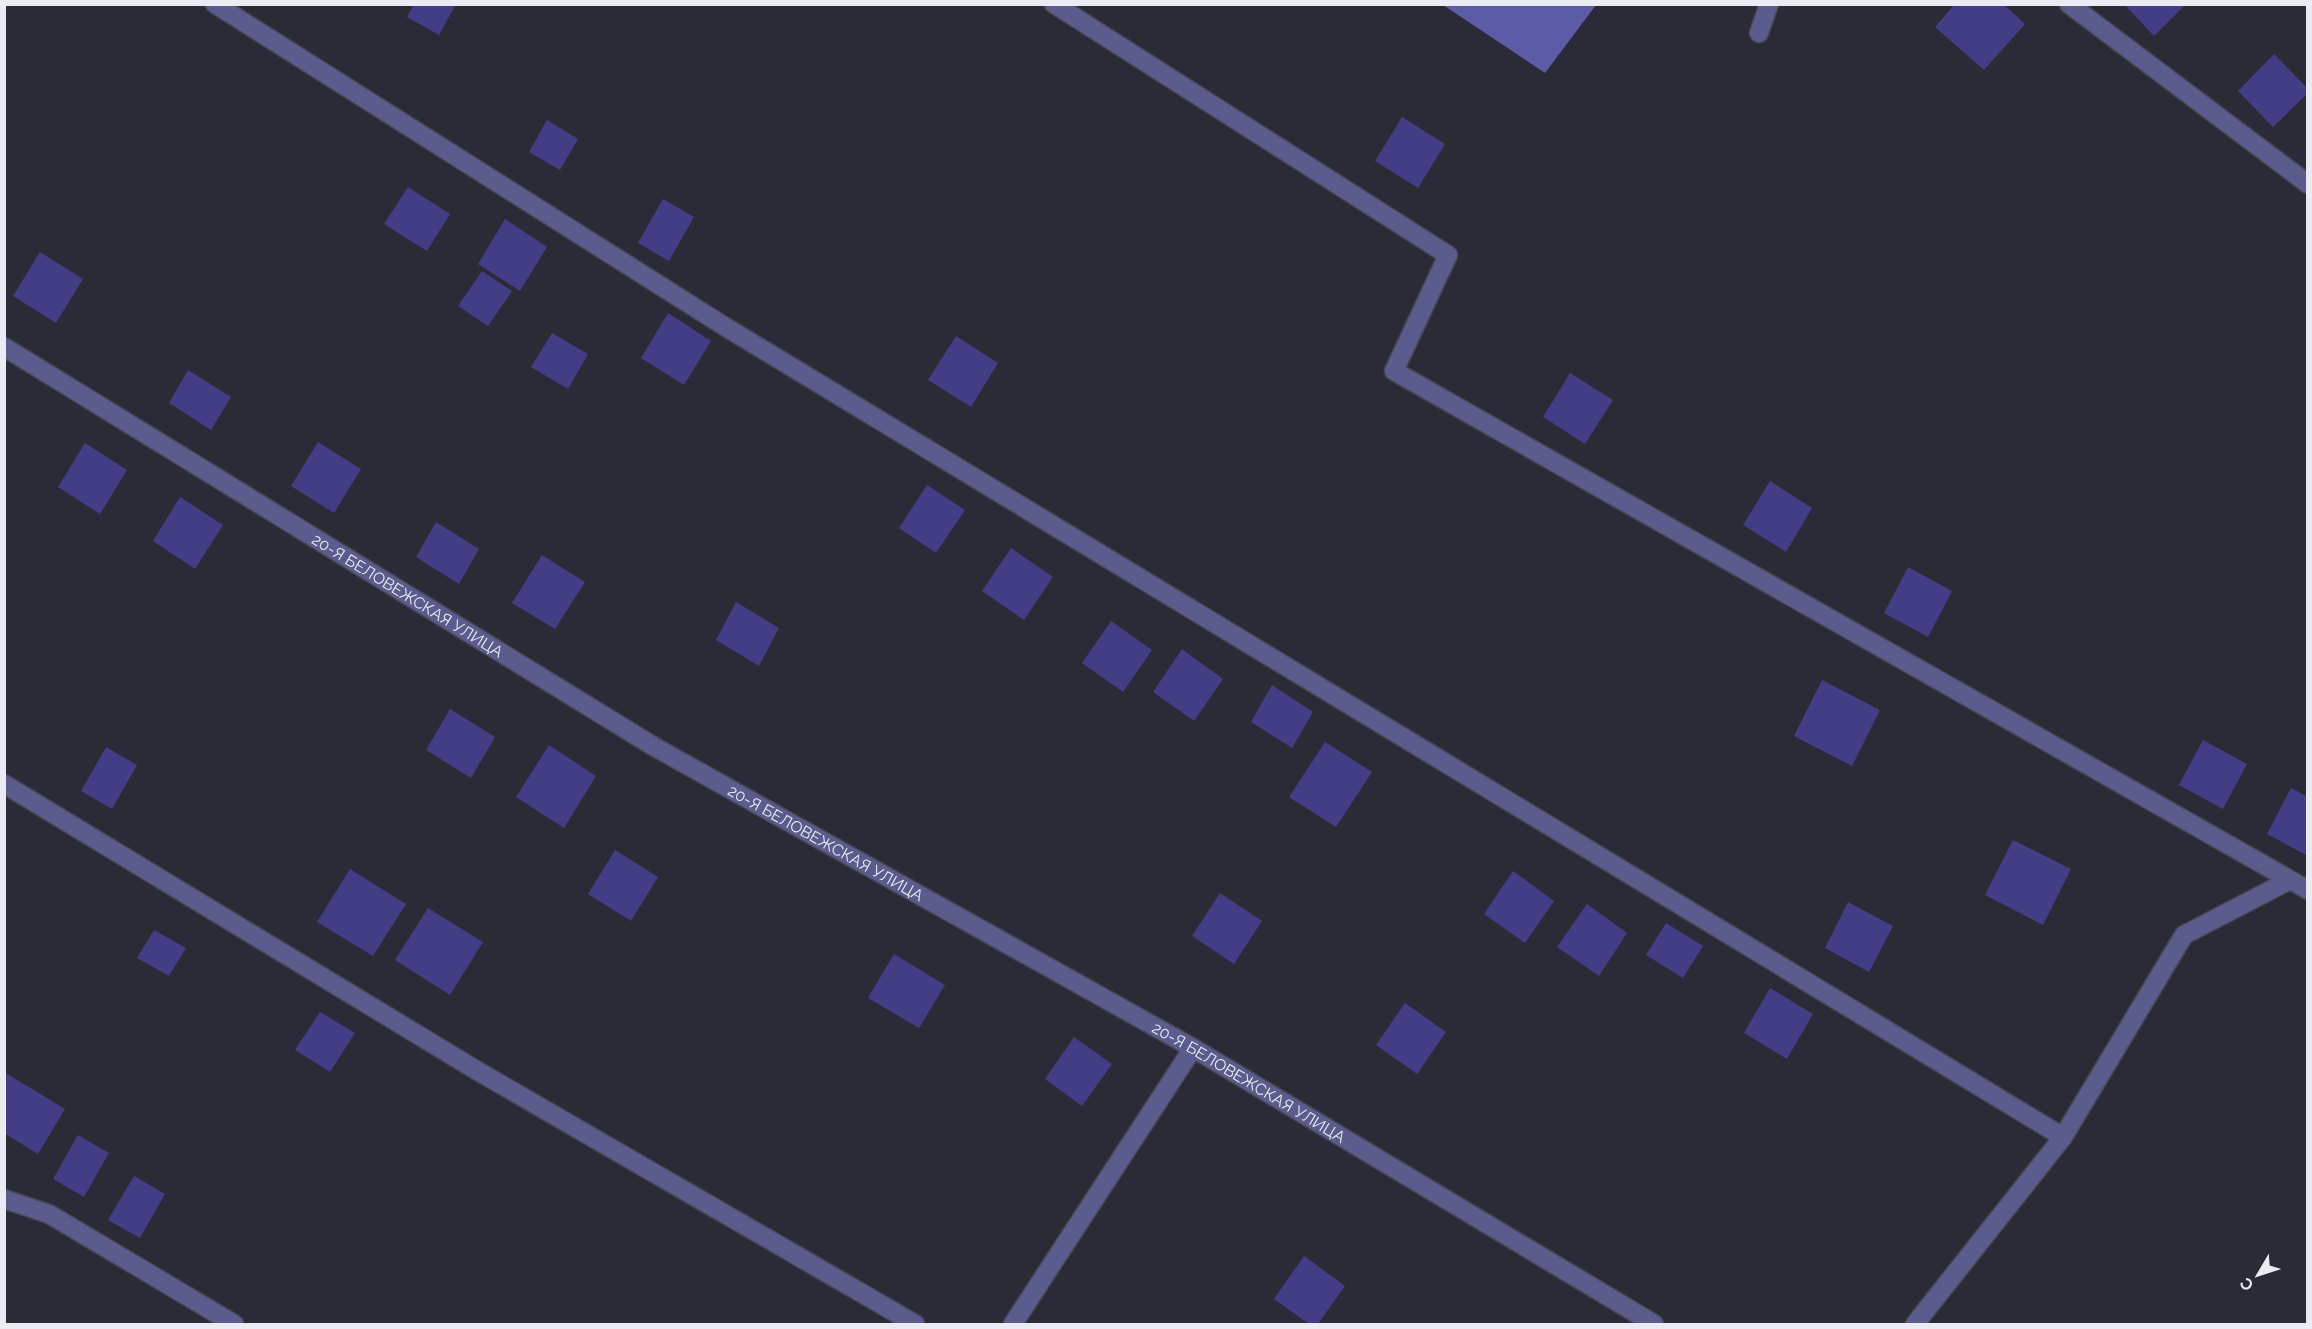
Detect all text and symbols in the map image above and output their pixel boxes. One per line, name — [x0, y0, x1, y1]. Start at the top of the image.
street label: 20-Я БЕЛОВЕЖСКАЯ УЛИЦА — [308, 530, 507, 662]
street label: 20-Я БЕЛОВЕЖСКАЯ УЛИЦА — [725, 781, 927, 905]
street label: 20-Я БЕЛОВЕЖСКАЯ УЛИЦА — [1149, 1018, 1349, 1147]
north arrow — [2228, 1245, 2288, 1305]
text: С — [2236, 1274, 2258, 1294]

